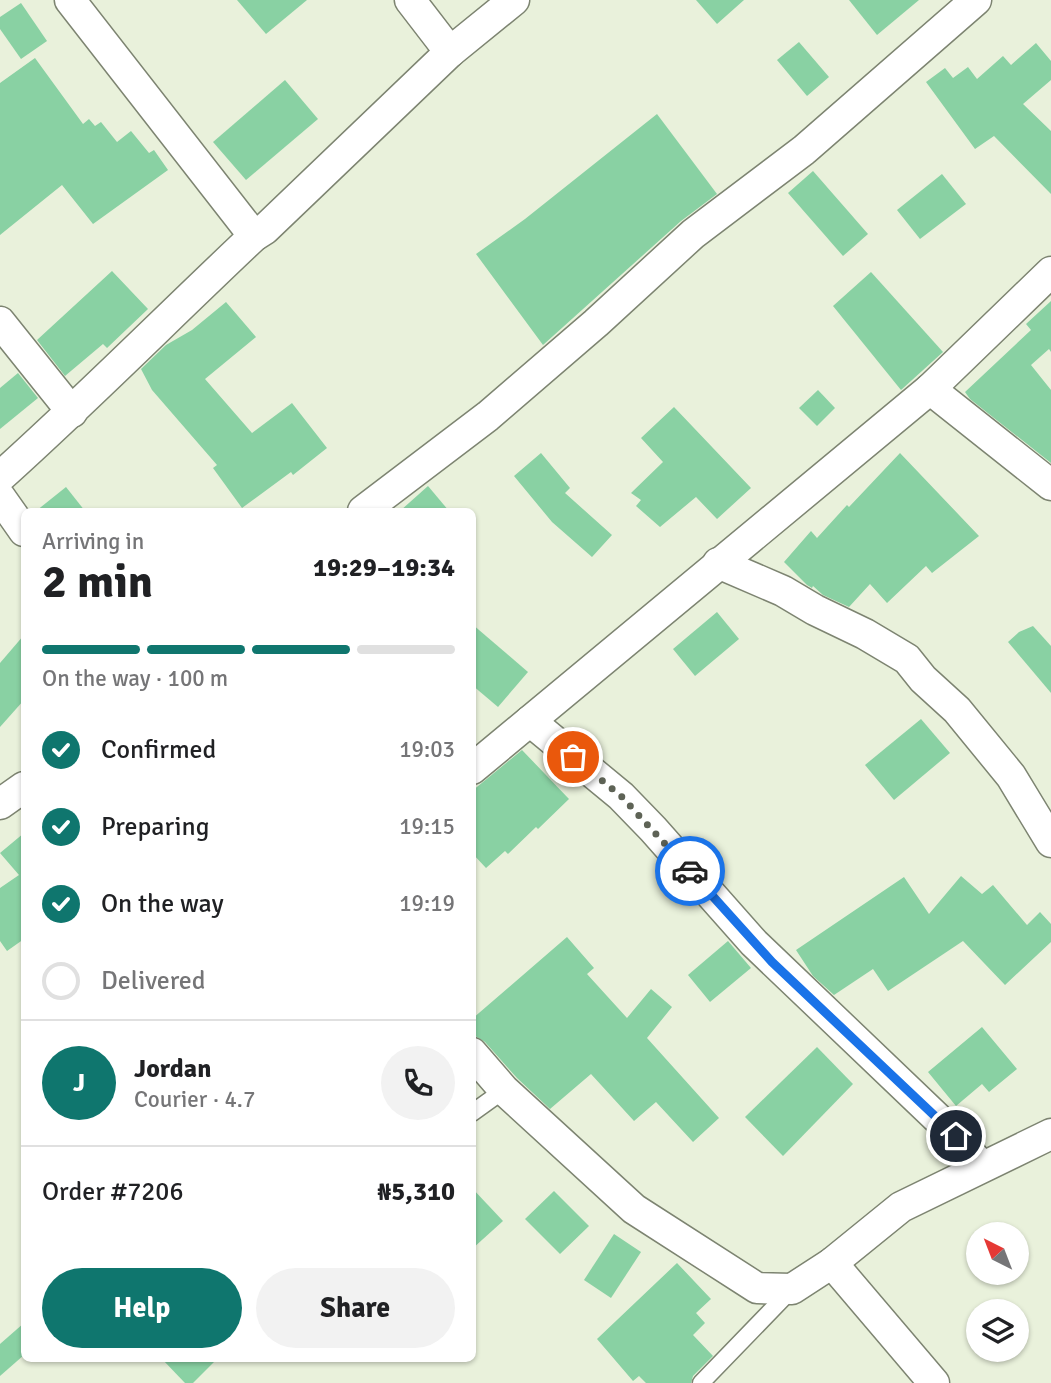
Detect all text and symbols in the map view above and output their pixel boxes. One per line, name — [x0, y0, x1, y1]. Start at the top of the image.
text: Arriving in — [42, 527, 144, 556]
text: 19:29–19:34 — [313, 552, 455, 584]
text: 2 min — [42, 554, 153, 610]
text: On the way · 100 m — [42, 664, 228, 693]
pin — [543, 727, 603, 787]
icon: check — [42, 731, 80, 769]
text: Confirmed — [101, 734, 216, 766]
text: 19:03 — [399, 735, 455, 764]
icon: bag — [554, 738, 592, 776]
icon: check — [42, 808, 80, 846]
text: Preparing — [101, 811, 209, 843]
text: 19:15 — [399, 812, 455, 841]
courier — [655, 836, 725, 906]
icon: car — [671, 852, 709, 890]
icon: check — [42, 885, 80, 923]
text: On the way — [101, 888, 224, 920]
text: 19:19 — [399, 889, 455, 918]
text: Delivered — [101, 965, 206, 997]
button: phone — [381, 1046, 455, 1120]
text: Jordan — [134, 1053, 211, 1085]
text: J — [73, 1067, 85, 1099]
text: Courier · 4.7 — [134, 1085, 255, 1114]
pin — [926, 1106, 986, 1166]
icon: home — [937, 1117, 975, 1155]
text: Order #7206 — [42, 1176, 183, 1208]
text: ₦5,310 — [377, 1176, 455, 1208]
north arrow — [966, 1222, 1029, 1284]
map controls — [966, 1222, 1029, 1362]
button: Help — [42, 1268, 242, 1348]
button: Share — [256, 1268, 455, 1348]
button: layers — [966, 1299, 1029, 1362]

